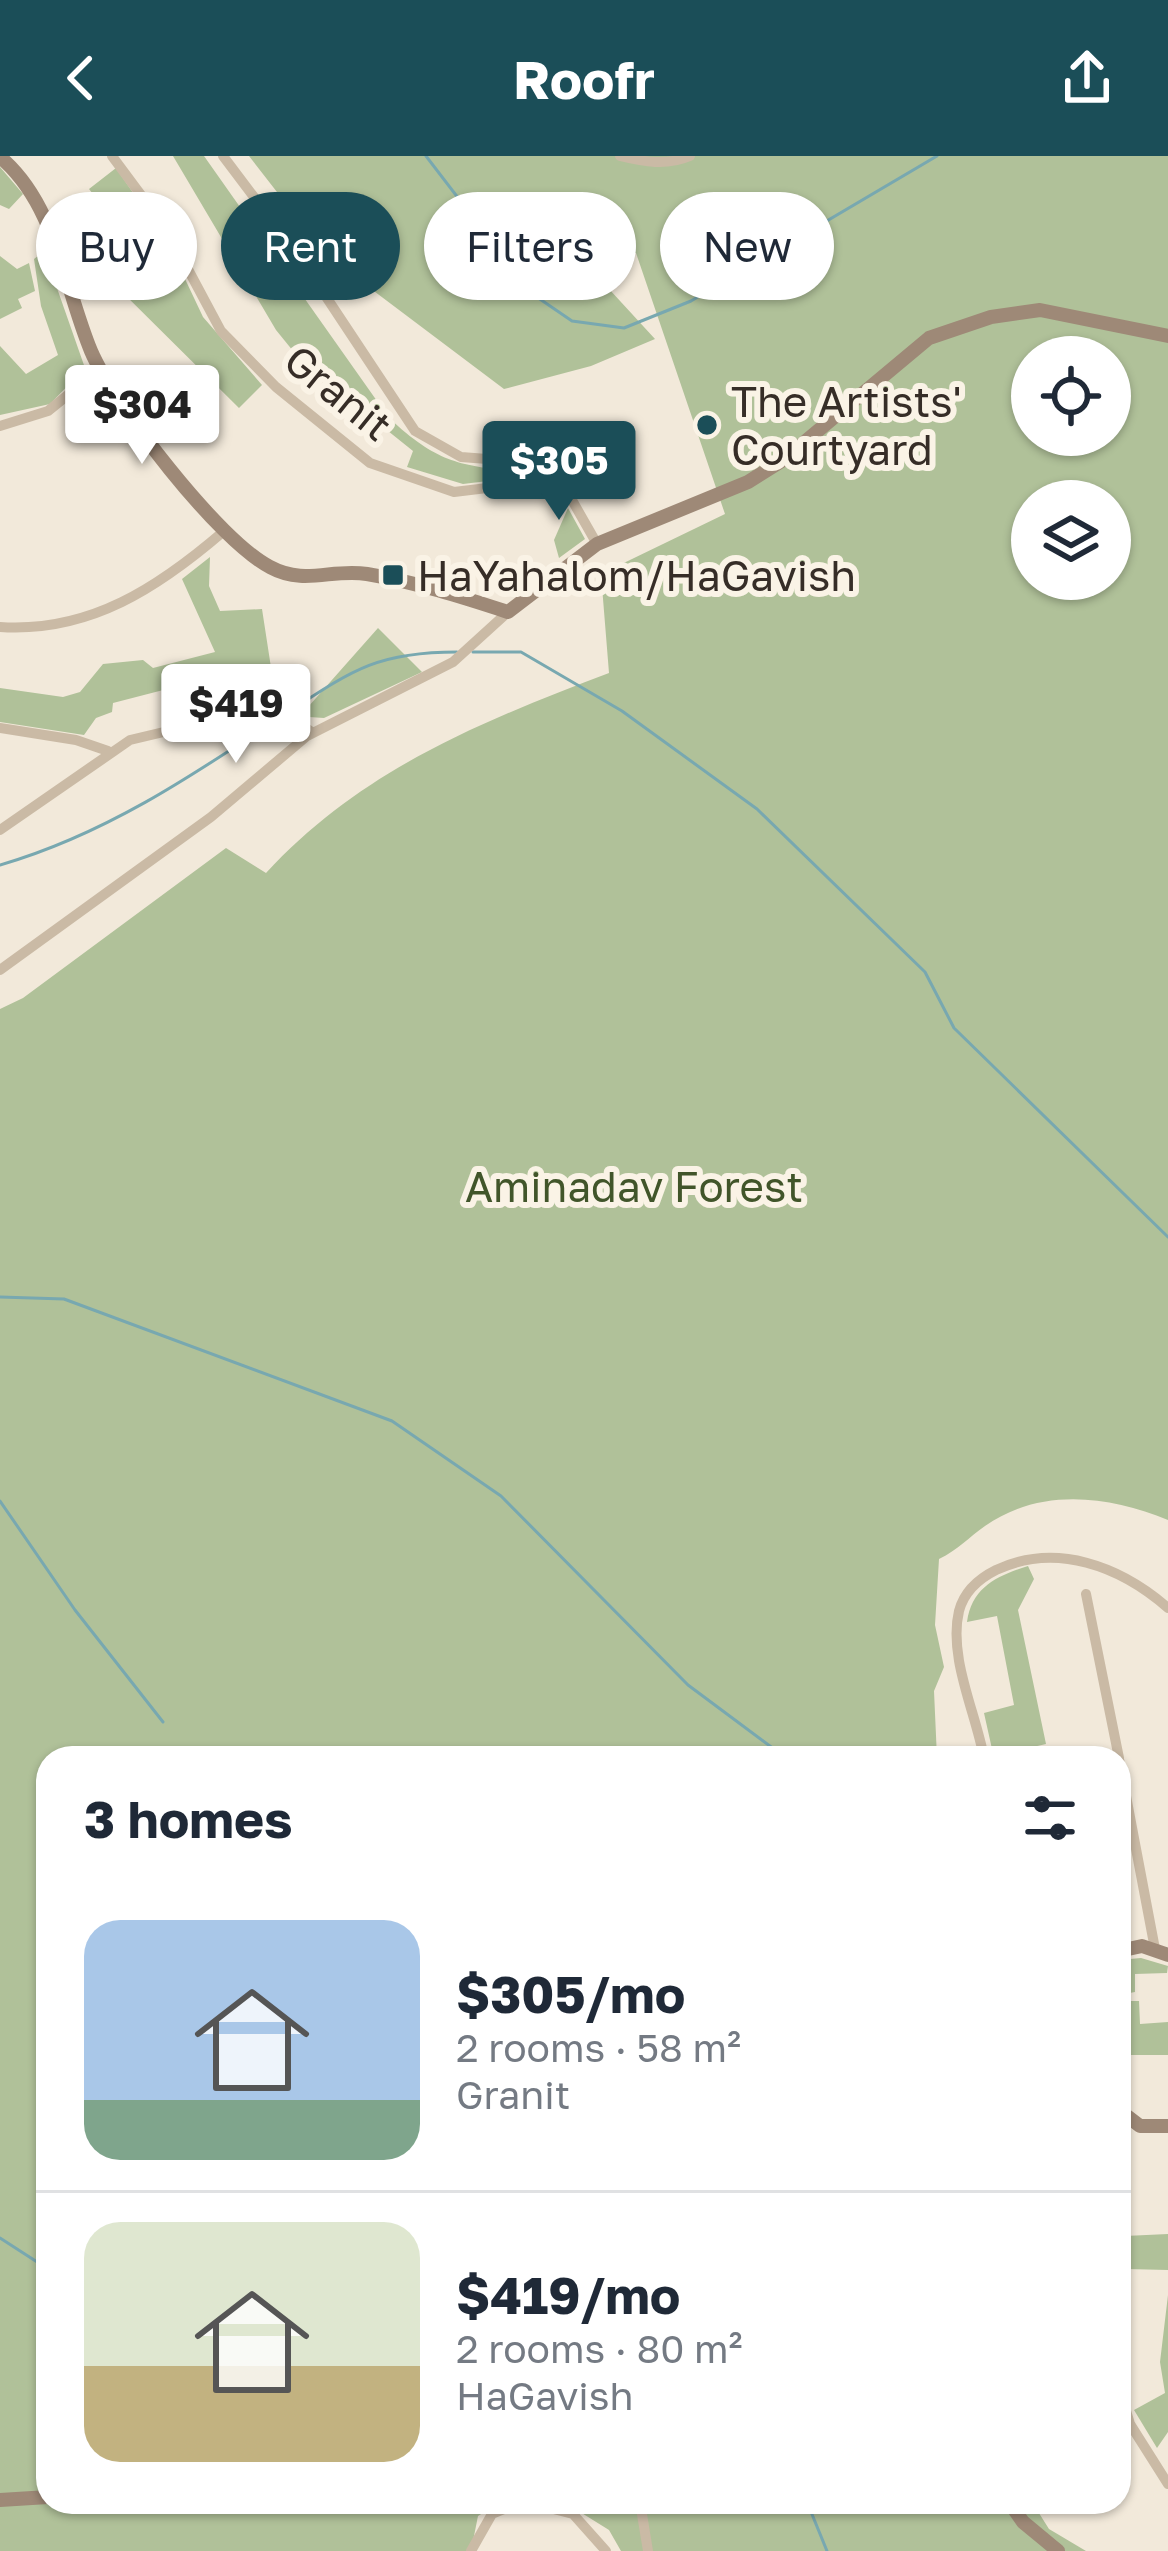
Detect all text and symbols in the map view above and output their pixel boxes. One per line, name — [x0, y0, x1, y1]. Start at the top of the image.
icon: back — [48, 45, 114, 111]
icon: share — [1054, 45, 1120, 111]
text: Roofr — [513, 46, 655, 111]
chip: Buy — [36, 192, 197, 300]
chip: Rent — [221, 192, 400, 300]
chip: Filters — [424, 192, 636, 300]
chip: New — [660, 192, 834, 300]
street label: Granit — [275, 334, 403, 450]
map controls — [1011, 336, 1131, 600]
button: locate — [1011, 336, 1131, 456]
pin: $304 — [71, 365, 213, 467]
place label: The Artists' Courtyard — [731, 376, 962, 474]
text: $304 — [92, 380, 192, 427]
marker: The Artists' Courtyard — [694, 412, 720, 438]
pin: $305 — [488, 421, 630, 523]
text: $305 — [509, 436, 609, 483]
button: layers — [1011, 480, 1131, 600]
place label: HaYahalom/HaGavish — [417, 550, 856, 600]
marker: HaYahalom/HaGavish — [380, 562, 406, 588]
pin: $419 — [165, 664, 307, 766]
text: $419 — [188, 679, 284, 726]
park label: Aminadav Forest — [465, 1161, 803, 1211]
icon: filters — [1017, 1785, 1083, 1851]
text: 3 homes — [84, 1788, 293, 1849]
text: $305/mo — [456, 1963, 685, 2024]
icon: home — [180, 1968, 324, 2112]
text: 2 rooms · 58 m² — [456, 2024, 741, 2071]
text: Granit — [456, 2071, 570, 2118]
text: $419/mo — [456, 2264, 680, 2325]
icon: home — [180, 2270, 324, 2414]
text: 2 rooms · 80 m² — [456, 2325, 743, 2372]
text: HaGavish — [456, 2372, 633, 2419]

